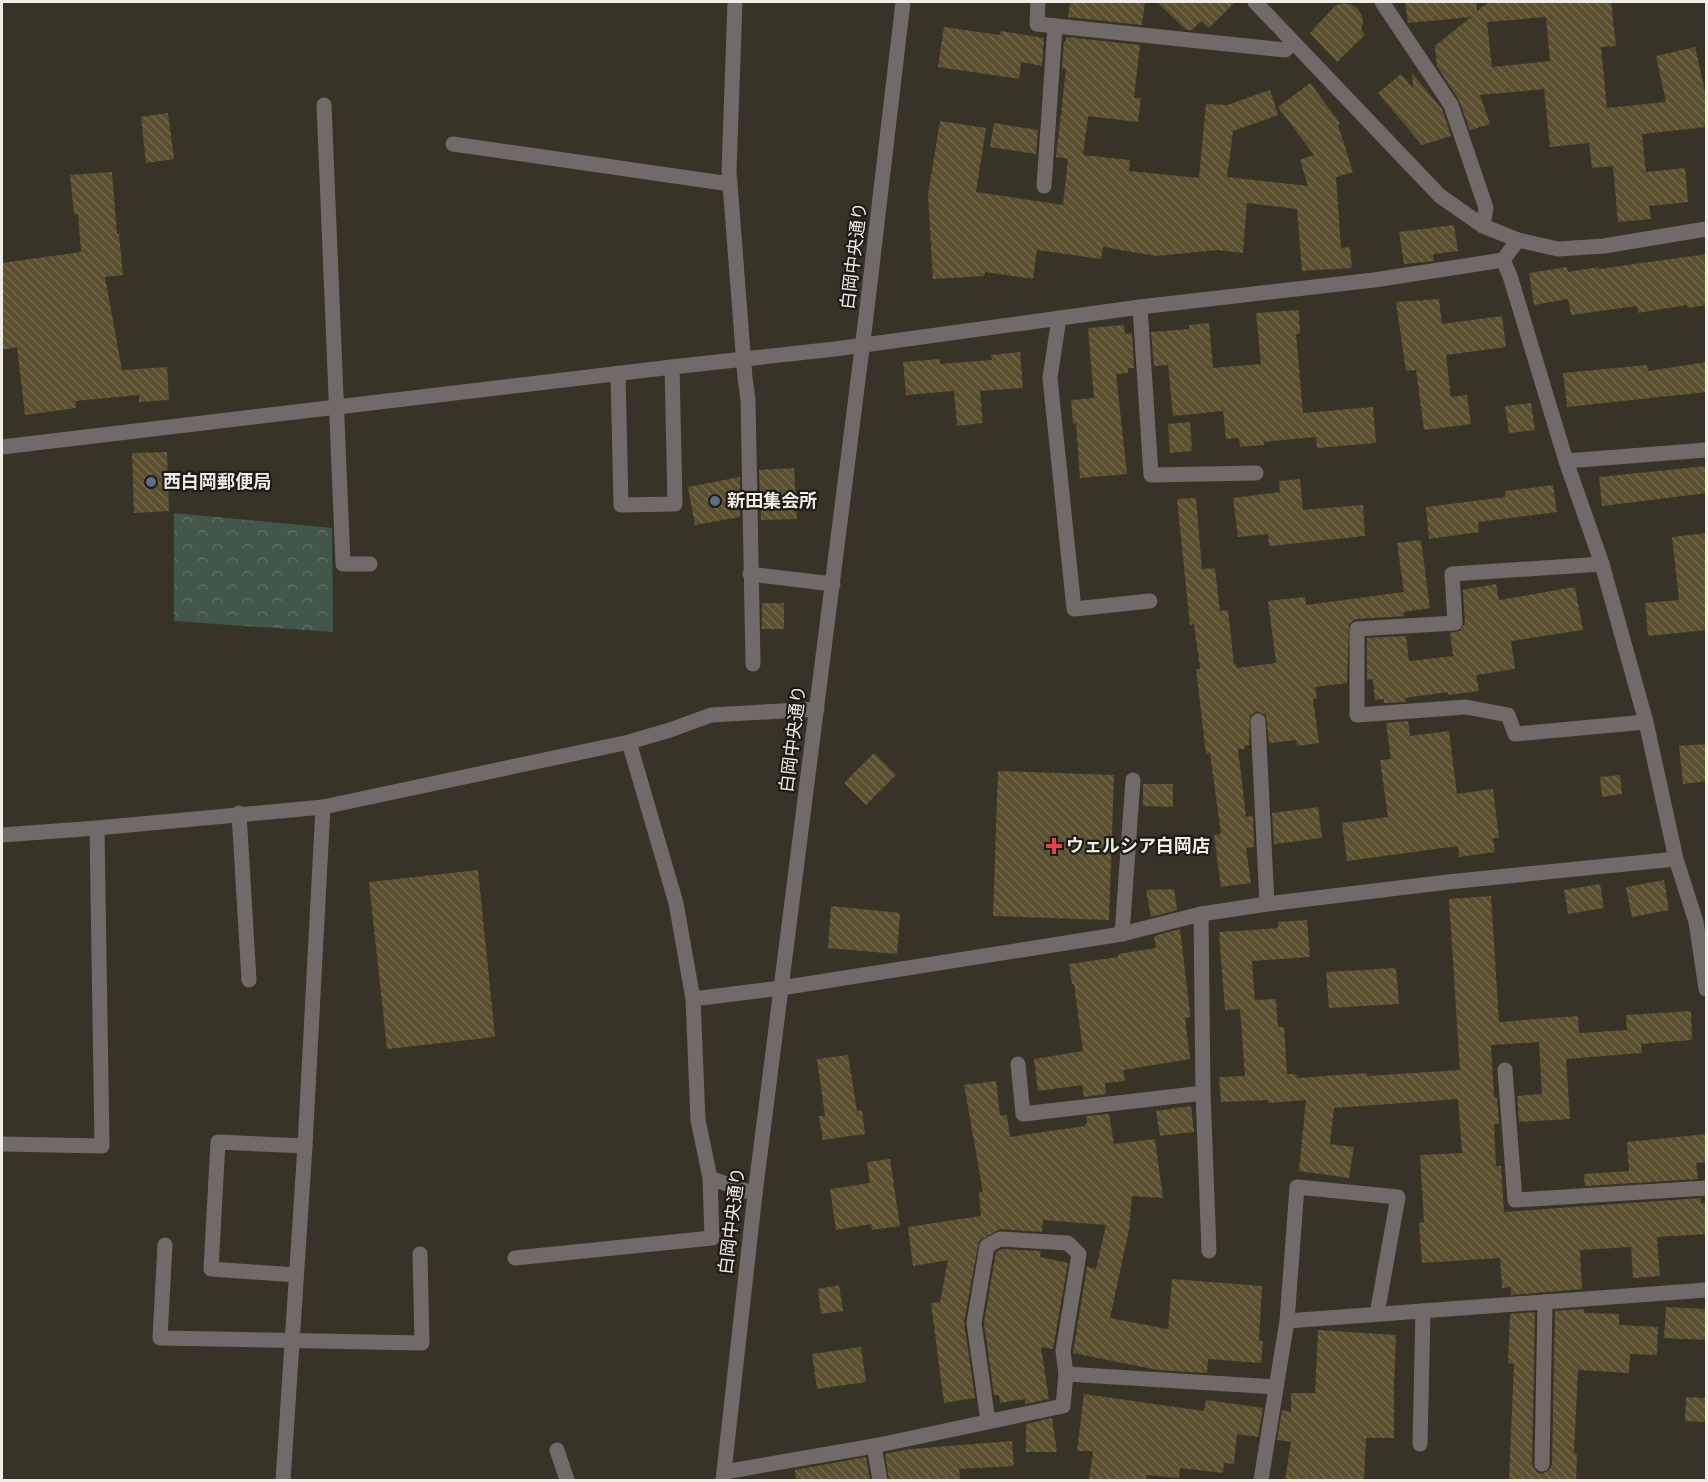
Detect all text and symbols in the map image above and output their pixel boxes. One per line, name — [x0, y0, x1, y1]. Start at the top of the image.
street label: 白岡中央通り — [837, 201, 871, 311]
place label: 西白岡郵便局 — [163, 471, 271, 492]
marker: 西白岡郵便局 — [144, 475, 158, 489]
place label: 新田集会所 — [727, 490, 817, 511]
marker: 新田集会所 — [708, 494, 722, 508]
street label: 白岡中央通り — [776, 684, 810, 794]
place label: ウェルシア白岡店 — [1066, 835, 1210, 856]
marker: ウェルシア白岡店 — [1047, 839, 1061, 853]
street label: 白岡中央通り — [715, 1166, 749, 1276]

